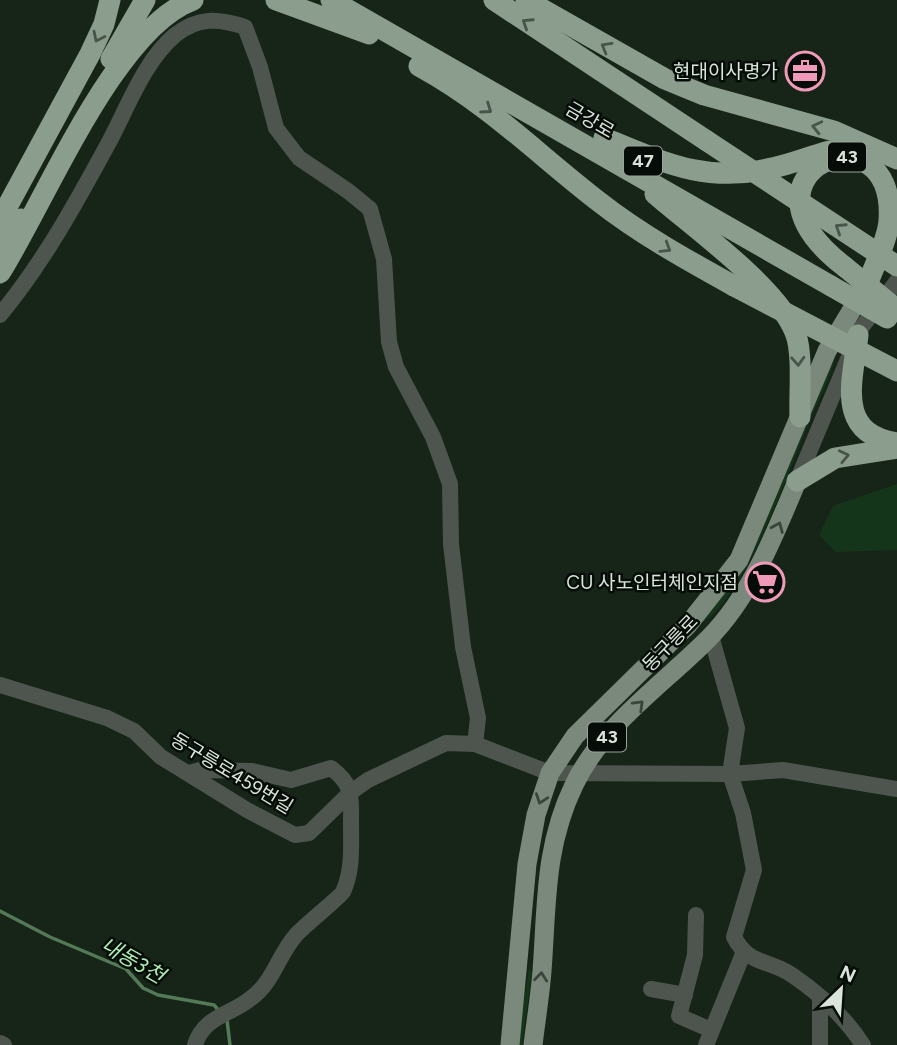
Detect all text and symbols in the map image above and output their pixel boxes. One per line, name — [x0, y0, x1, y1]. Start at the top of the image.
one-way arrow — [521, 19, 534, 32]
one-way arrow — [93, 30, 107, 42]
one-way arrow — [601, 42, 613, 55]
office icon: 현대이사명가 — [784, 50, 826, 92]
place label: 현대이사명가 — [673, 60, 778, 83]
street label: 금강로 — [562, 97, 618, 143]
one-way arrow — [479, 101, 492, 113]
one-way arrow — [812, 121, 824, 135]
road number: 43 — [828, 142, 866, 172]
road number: 47 — [624, 146, 662, 176]
one-way arrow — [835, 224, 848, 237]
one-way arrow — [658, 240, 671, 252]
one-way arrow — [790, 356, 805, 367]
one-way arrow — [838, 450, 850, 465]
one-way arrow — [769, 522, 783, 534]
supermarket icon: CU 사노인터체인지점 — [744, 561, 786, 603]
place label: CU 사노인터체인지점 — [566, 571, 738, 594]
street label: 동구릉로 — [637, 610, 703, 676]
one-way arrow — [630, 700, 643, 713]
road number: 43 — [588, 722, 626, 752]
street label: 동구릉로459번길 — [167, 728, 297, 818]
one-way arrow — [535, 792, 549, 804]
water label: 내동3천 — [97, 932, 172, 990]
north arrow — [806, 954, 876, 1024]
text: N — [836, 961, 859, 988]
one-way arrow — [533, 971, 548, 983]

